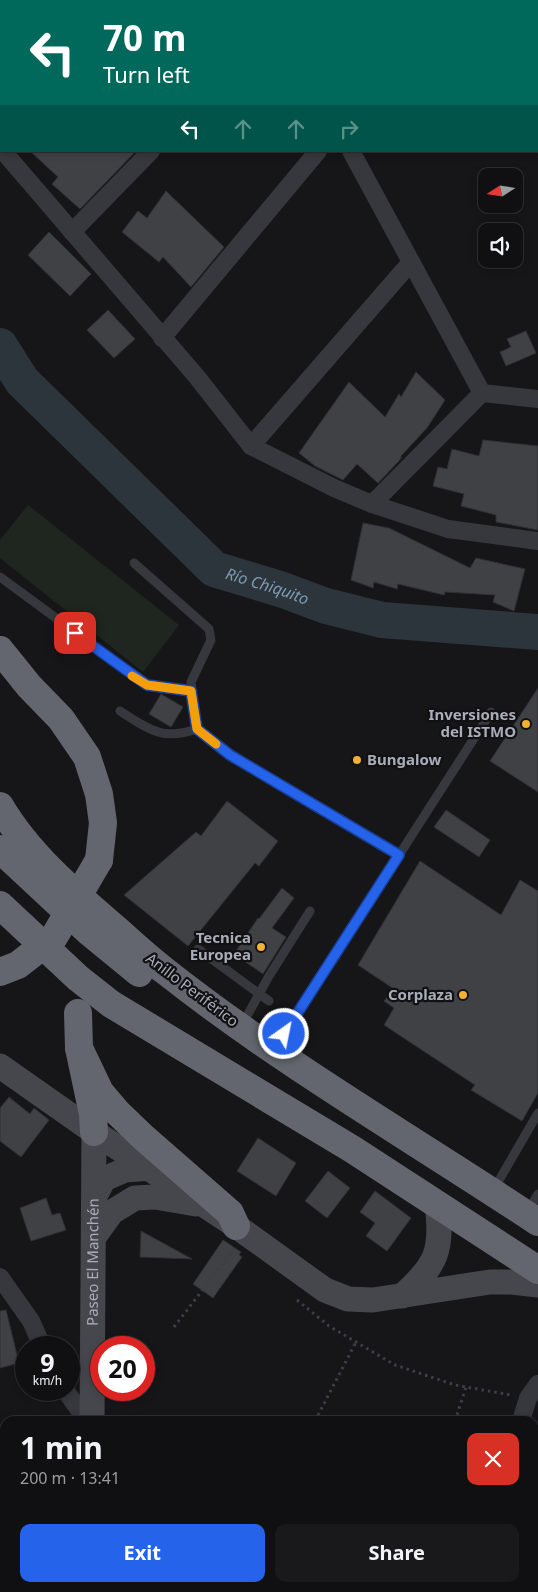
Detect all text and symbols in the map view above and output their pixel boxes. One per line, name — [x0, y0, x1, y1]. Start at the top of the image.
text: 70 m — [103, 14, 186, 61]
icon: left — [20, 20, 85, 85]
text: Turn left — [103, 59, 190, 89]
icon: left — [176, 115, 204, 143]
icon: ahead — [229, 115, 257, 143]
icon: ahead — [282, 115, 310, 143]
icon: right — [335, 115, 363, 143]
north arrow — [478, 168, 522, 212]
map controls — [478, 168, 523, 268]
button: sound — [478, 223, 523, 268]
water label: Río Chiquito — [223, 562, 312, 610]
pin — [54, 612, 96, 654]
icon: arrive — [61, 619, 89, 647]
place label: Inversiones del ISTMO — [429, 704, 516, 741]
marker: Inversiones del ISTMO — [520, 718, 532, 730]
place label: Bungalow — [367, 749, 441, 769]
marker: Bungalow — [351, 754, 363, 766]
place label: Tecnica Europea — [190, 927, 251, 964]
marker: Tecnica Europea — [255, 941, 267, 953]
street label: Anillo Periférico — [142, 948, 243, 1031]
place label: Corplaza — [388, 984, 453, 1004]
marker: Corplaza — [457, 989, 469, 1001]
position arrow — [257, 1007, 309, 1059]
street label: Paseo El Manchén — [82, 1198, 103, 1326]
speed limit sign: 20 — [90, 1336, 155, 1401]
text: 9 — [40, 1345, 55, 1379]
text: km/h — [33, 1372, 62, 1389]
text: 1 min — [20, 1427, 103, 1468]
button: close — [467, 1433, 519, 1485]
text: 200 m · 13:41 — [20, 1467, 120, 1489]
button: Exit — [20, 1524, 265, 1582]
button: Share — [275, 1524, 519, 1582]

